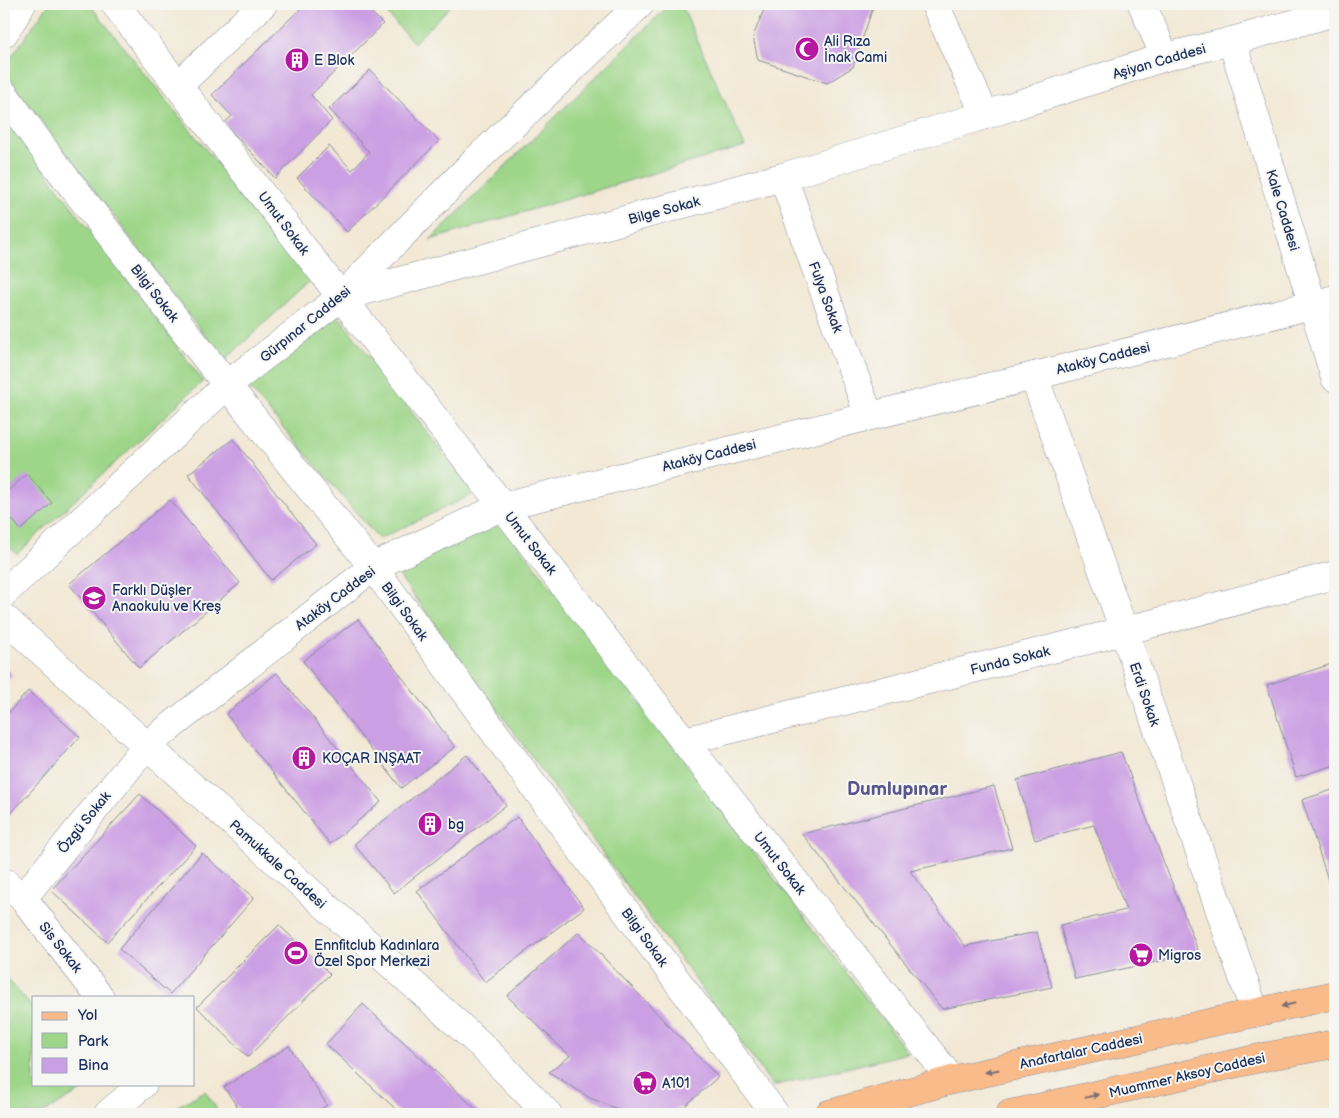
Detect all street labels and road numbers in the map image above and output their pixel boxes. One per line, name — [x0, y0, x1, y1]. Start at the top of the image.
street label: Aşiyan Caddesi — [1111, 40, 1208, 83]
street label: Kale Caddesi — [1262, 167, 1303, 253]
street label: Umut Sokak — [254, 188, 313, 259]
street label: Bilge Sokak — [626, 193, 702, 228]
street label: Fulya Sokak — [805, 259, 846, 335]
street label: Bilgi Sokak — [127, 261, 182, 326]
street label: Gürpınar Caddesi — [256, 283, 354, 366]
street label: Ataköy Caddesi — [1054, 339, 1152, 378]
street label: Ataköy Caddesi — [660, 436, 758, 475]
street label: Umut Sokak — [501, 508, 561, 578]
street label: Ataköy Caddesi — [292, 563, 379, 634]
street label: Bilgi Sokak — [378, 579, 432, 644]
street label: Funda Sokak — [969, 642, 1052, 679]
street label: Erdi Sokak — [1126, 660, 1163, 729]
street label: Özgü Sokak — [53, 787, 115, 857]
street label: Pamukkale Caddesi — [226, 816, 330, 912]
street label: Umut Sokak — [750, 828, 810, 898]
street label: Bilgi Sokak — [618, 905, 672, 970]
street label: Sis Sokak — [35, 918, 86, 976]
street label: Anafartalar Caddesi — [1018, 1030, 1144, 1073]
street label: Muammer Aksoy Caddesi — [1107, 1049, 1267, 1102]

